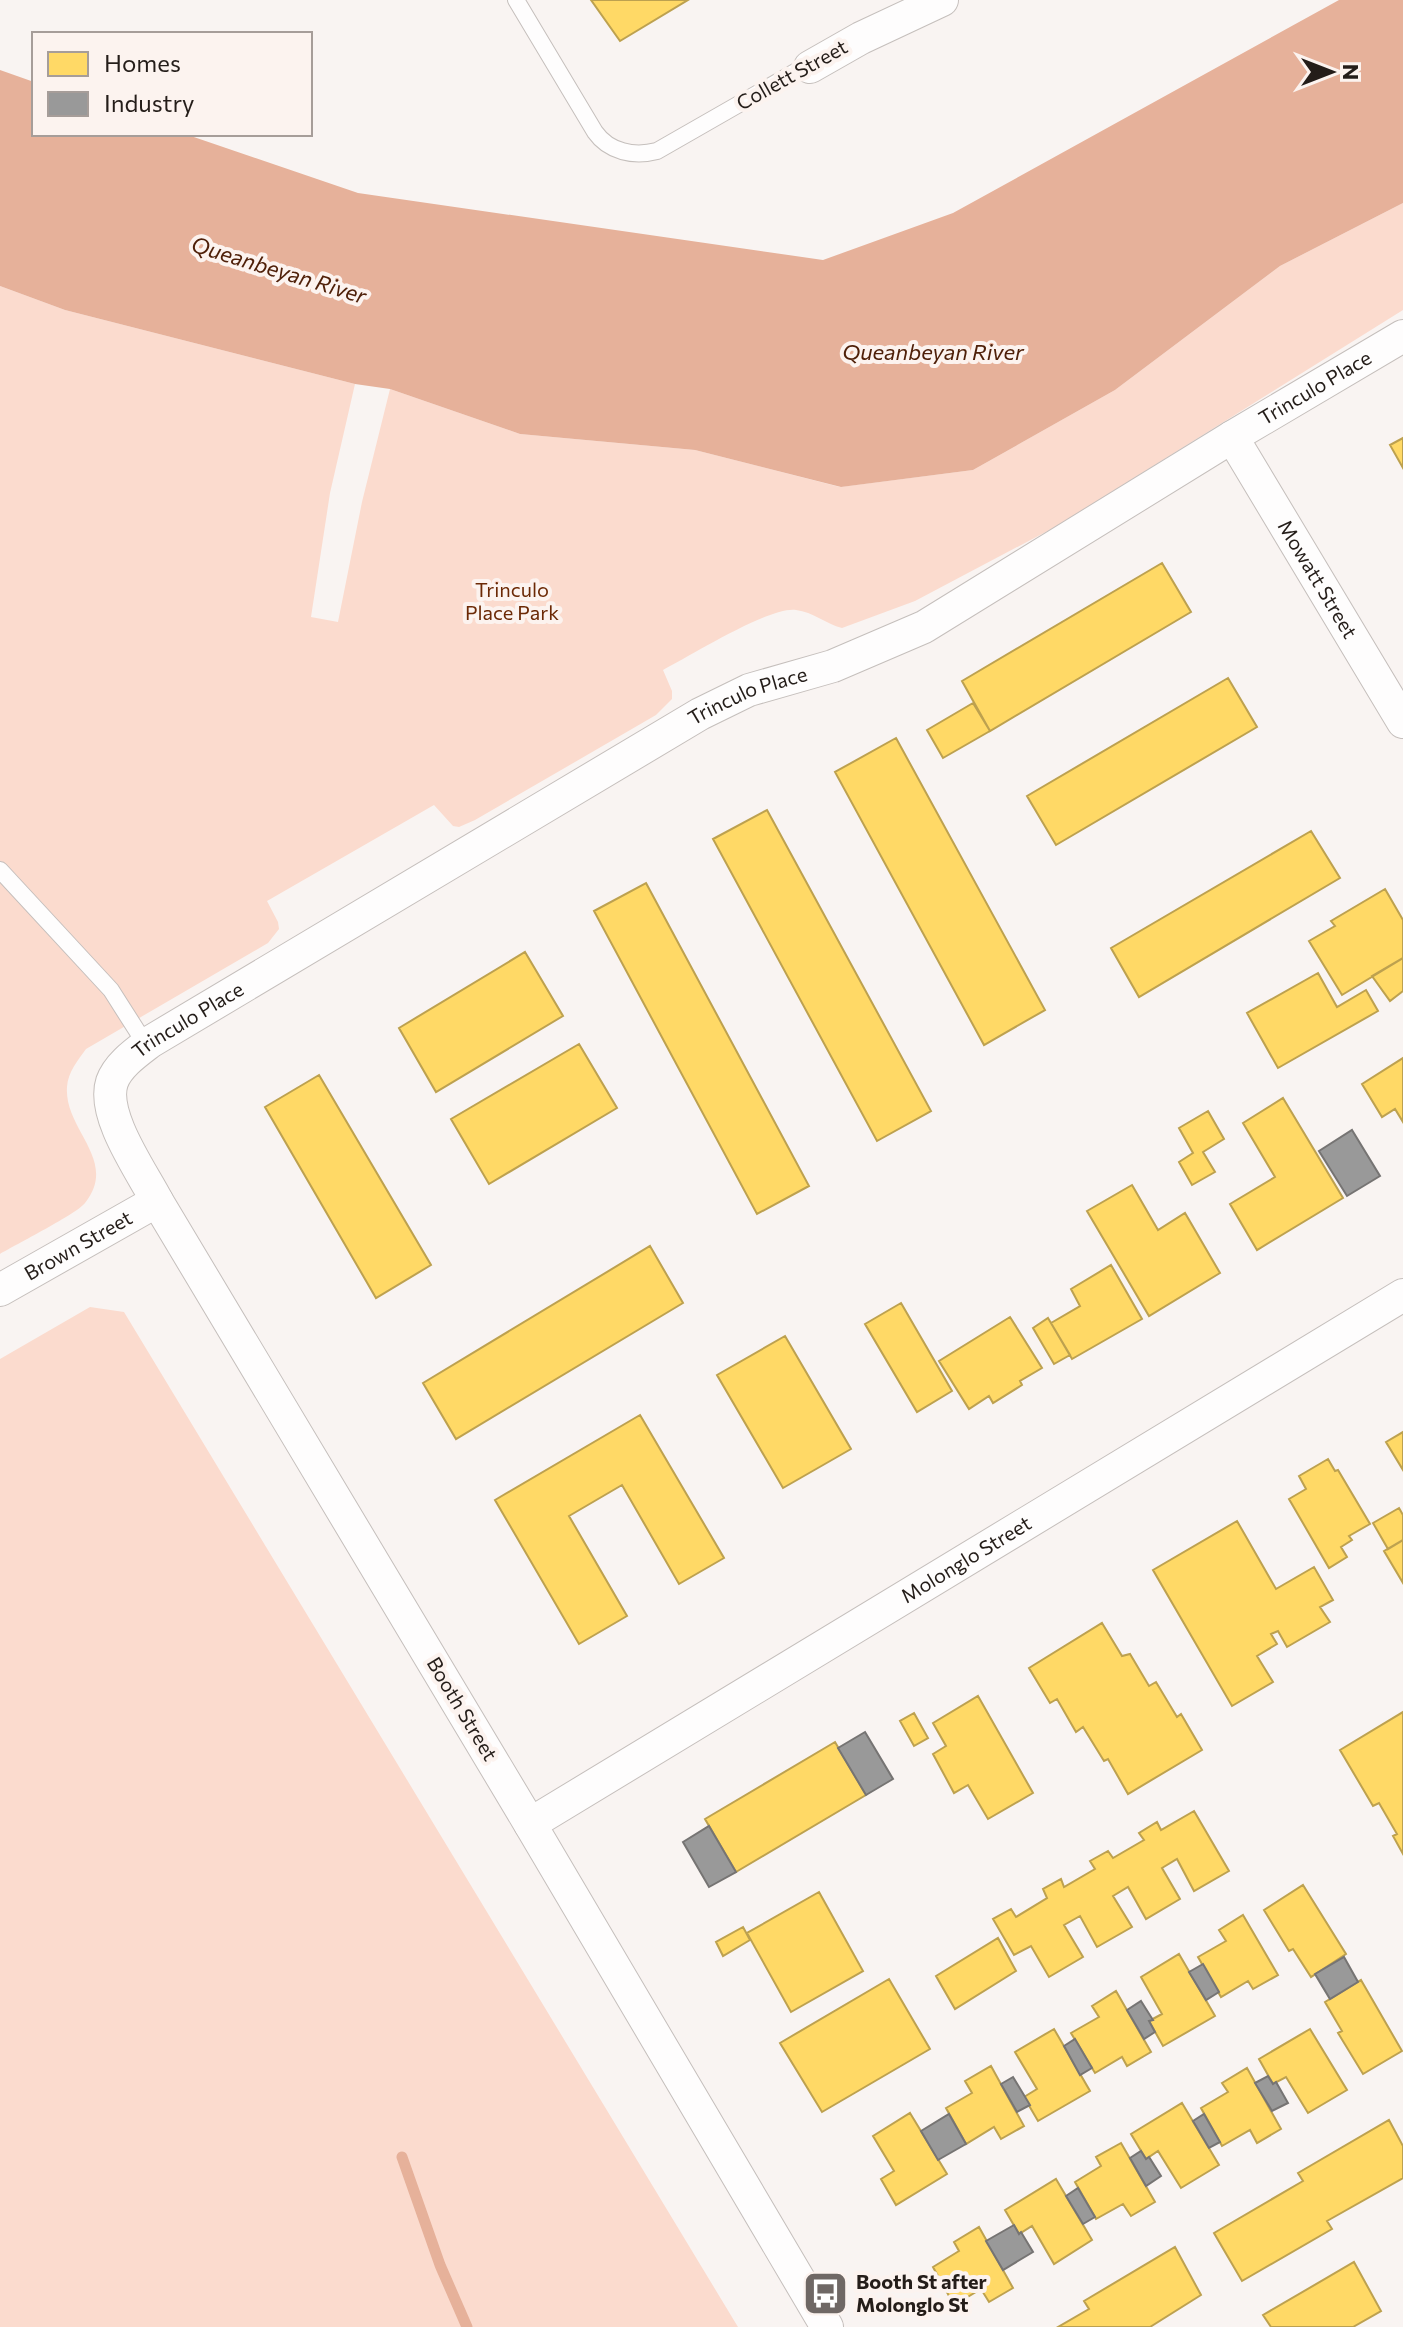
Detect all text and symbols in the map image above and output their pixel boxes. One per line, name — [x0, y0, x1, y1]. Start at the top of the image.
legend — [32, 32, 312, 136]
north arrow — [1291, 32, 1371, 112]
street label: Collett Street — [732, 34, 851, 114]
text: Homes — [104, 48, 181, 77]
text: N — [1338, 64, 1365, 80]
text: Industry — [104, 88, 194, 117]
water label: Queanbeyan River — [188, 230, 371, 309]
water label: Queanbeyan River — [842, 338, 1025, 365]
street label: Trinculo Place — [1254, 345, 1375, 429]
street label: Mowatt Street — [1274, 515, 1363, 642]
park label: Trinculo Place Park — [465, 577, 559, 624]
street label: Trinculo Place — [683, 661, 810, 729]
street label: Trinculo Place — [127, 976, 247, 1062]
street label: Brown Street — [20, 1205, 136, 1285]
street label: Molonglo Street — [896, 1510, 1035, 1607]
street label: Booth Street — [423, 1652, 503, 1765]
bus stop icon: Booth St after Molonglo St — [801, 2269, 849, 2317]
place label: Booth St after Molonglo St — [856, 2269, 987, 2316]

